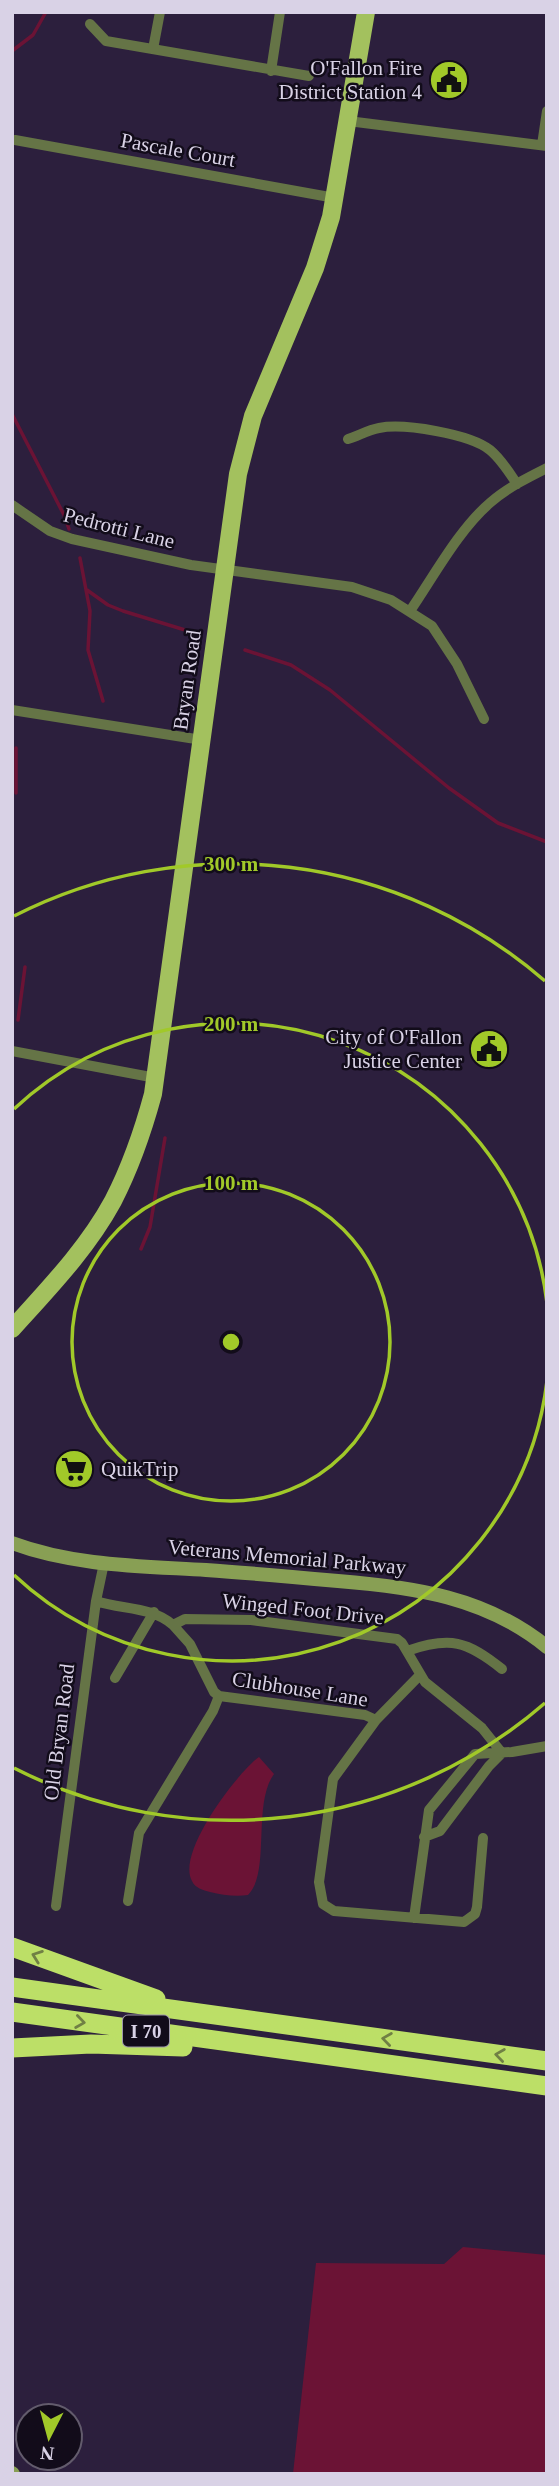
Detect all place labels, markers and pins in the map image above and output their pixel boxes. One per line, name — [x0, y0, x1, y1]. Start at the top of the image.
place label: O'Fallon Fire District Station 4 — [279, 56, 422, 104]
public building icon: O'Fallon Fire District Station 4 — [428, 59, 470, 101]
place label: City of O'Fallon Justice Center — [325, 1025, 462, 1073]
public building icon: City of O'Fallon Justice Center — [468, 1028, 510, 1070]
centre of rings — [219, 1330, 243, 1354]
supermarket icon: QuikTrip — [53, 1448, 95, 1490]
place label: QuikTrip — [101, 1457, 178, 1481]

